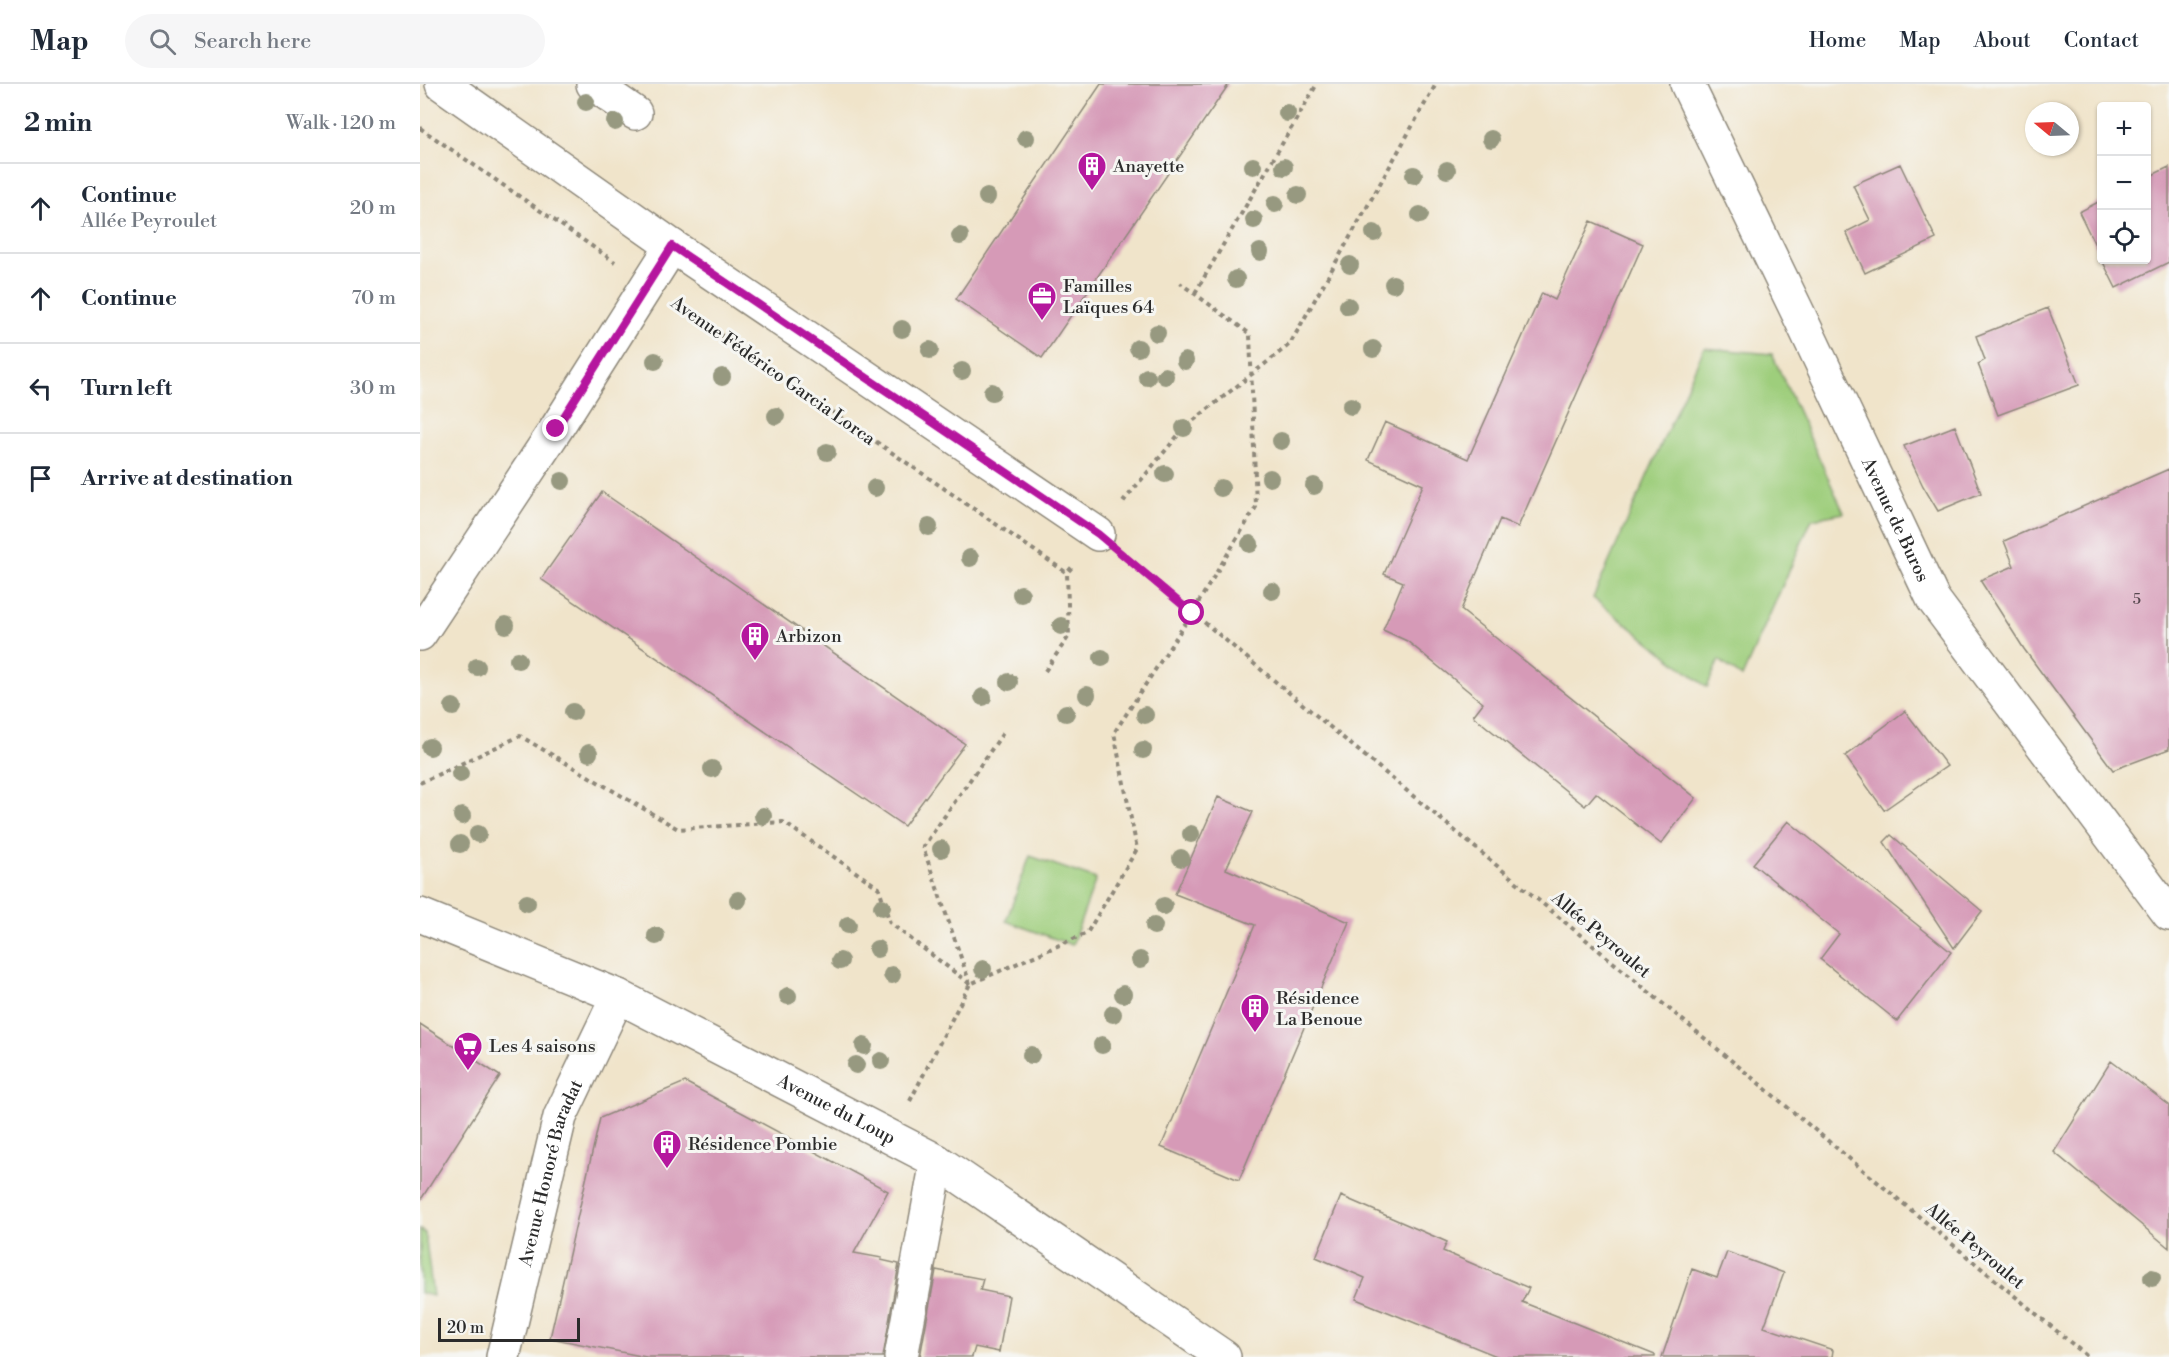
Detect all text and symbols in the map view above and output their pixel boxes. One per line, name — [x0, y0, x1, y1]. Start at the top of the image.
search box — [125, 14, 545, 68]
text: Map — [30, 24, 89, 59]
icon: search — [146, 25, 179, 58]
text: Search here — [194, 28, 311, 55]
text: Home — [1809, 28, 1866, 54]
text: Map — [1899, 28, 1941, 54]
text: About — [1974, 28, 2031, 54]
text: Contact — [2064, 28, 2139, 54]
north arrow — [2025, 102, 2079, 156]
map controls — [2097, 102, 2151, 264]
button: + — [2097, 102, 2151, 156]
text: 2 min — [24, 107, 92, 139]
text: Walk · 120 m — [286, 111, 396, 136]
building icon: Anayette — [1076, 150, 1108, 192]
place label: Anayette — [1112, 155, 1184, 178]
button: − — [2097, 156, 2151, 210]
text: Continue — [81, 182, 177, 209]
icon: ahead — [24, 192, 57, 225]
text: 20 m — [350, 196, 396, 221]
text: Allée Peyroulet — [81, 209, 217, 234]
button: locate — [2097, 210, 2151, 264]
place label: Familles Laïques 64 — [1063, 275, 1154, 319]
office icon: Familles Laïques 64 — [1026, 280, 1058, 322]
icon: ahead — [24, 282, 57, 315]
text: Continue — [81, 285, 177, 312]
text: 70 m — [352, 286, 396, 311]
street label: Avenue Fédérico Garcia Lorca — [665, 291, 881, 451]
icon: left — [24, 372, 57, 405]
text: Turn left — [81, 375, 172, 402]
text: 30 m — [350, 376, 396, 401]
route end — [542, 415, 568, 441]
street label: Avenue de Buros — [1856, 453, 1935, 586]
icon: arrive — [24, 462, 57, 495]
text: Arrive at destination — [81, 465, 293, 492]
house number: 5 — [2133, 590, 2141, 609]
route start — [1178, 599, 1204, 625]
building icon: Arbizon — [739, 620, 771, 662]
place label: Arbizon — [775, 625, 842, 648]
street label: Allée Peyroulet — [1546, 886, 1656, 984]
place label: Résidence La Benoue — [1276, 987, 1363, 1031]
building icon: Résidence La Benoue — [1239, 992, 1271, 1034]
supermarket icon: Les 4 saisons — [452, 1030, 484, 1072]
place label: Les 4 saisons — [489, 1035, 596, 1058]
street label: Avenue du Loup — [773, 1069, 900, 1149]
street label: Avenue Honoré Baradat — [513, 1075, 588, 1270]
building icon: Résidence Pombie — [651, 1128, 683, 1170]
place label: Résidence Pombie — [688, 1133, 837, 1156]
street label: Allée Peyroulet — [1920, 1197, 2030, 1295]
scale bar — [438, 1315, 580, 1342]
text: 20 m — [447, 1318, 484, 1338]

